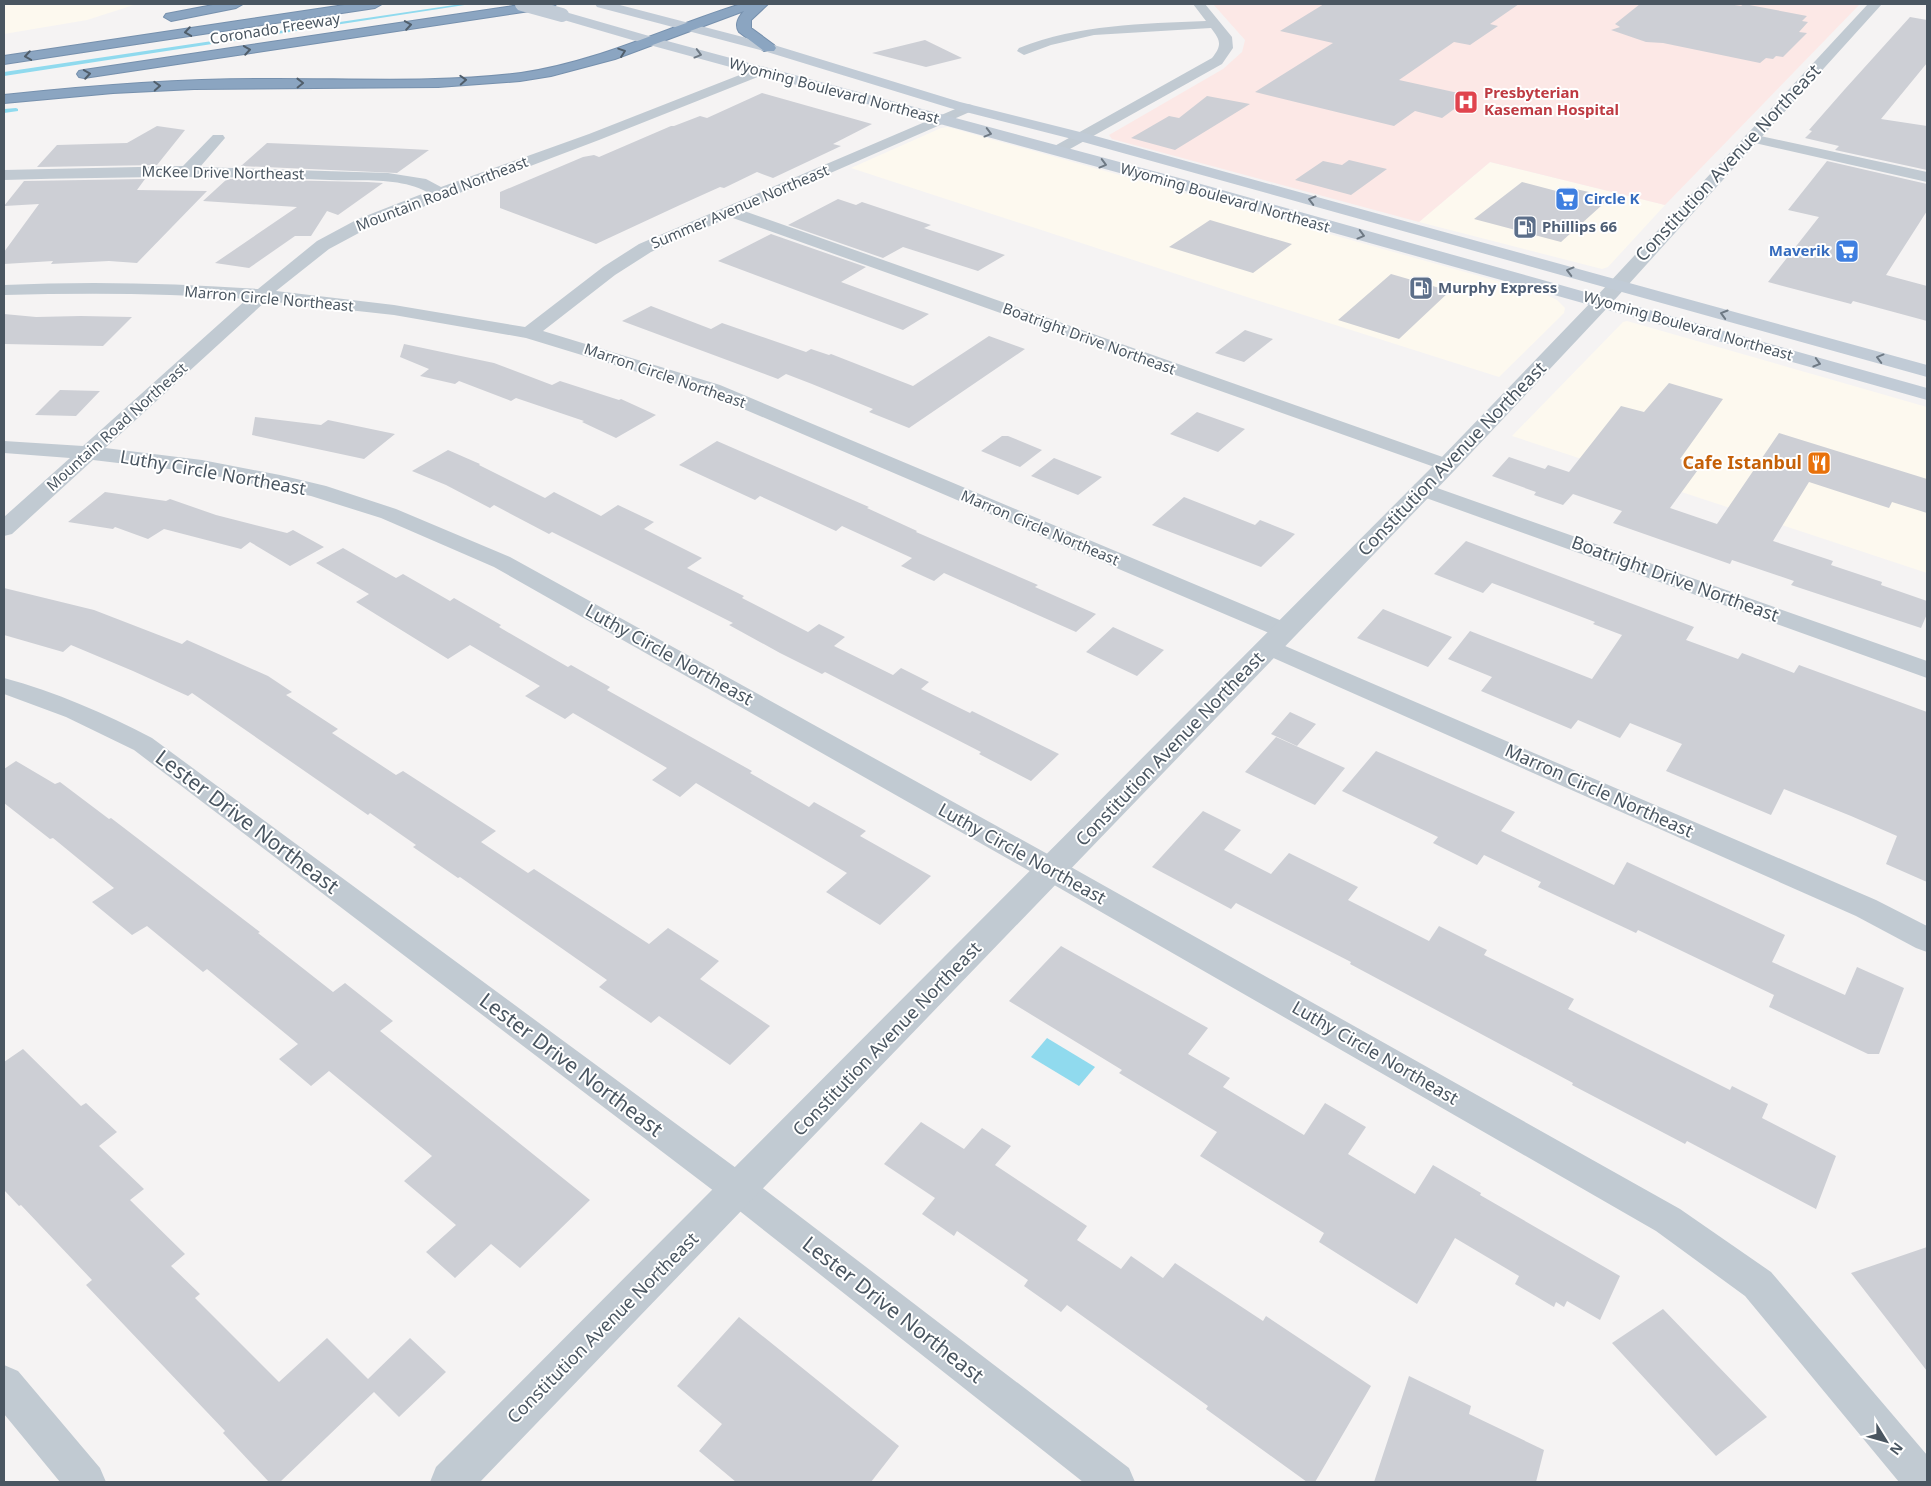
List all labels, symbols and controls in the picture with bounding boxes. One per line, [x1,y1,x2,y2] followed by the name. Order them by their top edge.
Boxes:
[208,8,342,48] street label: Coronado Freeway
[404,21,412,31] one-way arrow
[184,26,192,37] one-way arrow
[243,45,252,55] one-way arrow
[617,48,626,58] one-way arrow
[694,48,703,59] one-way arrow
[23,50,31,61] one-way arrow
[727,52,942,128] street label: Wyoming Boulevard Northeast
[1629,58,1826,266] street label: Constitution Avenue Northeast
[83,69,91,80] one-way arrow
[459,75,467,86] one-way arrow
[296,78,304,88] one-way arrow
[154,81,161,91] one-way arrow
[1484,82,1619,119] place label: Presbyterian Kaseman Hospital
[1453,89,1479,115] hospital icon: Presbyterian Kaseman Hospital
[983,127,992,138] one-way arrow
[353,151,531,235] street label: Mountain Road Northeast
[1099,158,1107,168] one-way arrow
[1118,158,1333,237] street label: Wyoming Boulevard Northeast
[648,159,832,253] street label: Summer Avenue Northeast
[141,161,305,183] street label: McKee Drive Northeast
[1554,186,1580,212] supermarket icon: Circle K
[1584,188,1640,208] place label: Circle K
[1309,196,1317,206] one-way arrow
[1512,214,1538,240] fuel station icon: Phillips 66
[1542,216,1617,236] place label: Phillips 66
[1357,230,1365,240] one-way arrow
[1834,238,1860,264] supermarket icon: Maverik
[1769,240,1831,260] place label: Maverik
[1567,267,1575,277] one-way arrow
[1408,275,1434,301] fuel station icon: Murphy Express
[1438,277,1557,297] place label: Murphy Express
[184,281,355,315] street label: Marron Circle Northeast
[1581,286,1796,365] street label: Wyoming Boulevard Northeast
[1000,297,1179,379] street label: Boatright Drive Northeast
[1719,309,1728,320] one-way arrow
[582,338,749,412] street label: Marron Circle Northeast
[1877,353,1885,363] one-way arrow
[1352,356,1551,561] street label: Constitution Avenue Northeast
[42,357,191,495] street label: Mountain Road Northeast
[1812,357,1821,367] one-way arrow
[118,444,308,500] street label: Luthy Circle Northeast
[1682,450,1802,474] place label: Cafe Istanbul
[1806,450,1832,476] restaurant icon: Cafe Istanbul
[958,485,1123,570] street label: Marron Circle Northeast
[1568,529,1783,627] street label: Boatright Drive Northeast
[581,598,758,710] street label: Luthy Circle Northeast
[1070,646,1269,851] street label: Constitution Avenue Northeast
[1501,738,1698,843] street label: Marron Circle Northeast
[150,743,345,900] street label: Lester Drive Northeast
[934,797,1111,909] street label: Luthy Circle Northeast
[787,936,986,1141] street label: Constitution Avenue Northeast
[474,986,669,1143] street label: Lester Drive Northeast
[1288,995,1463,1110] street label: Luthy Circle Northeast
[501,1226,704,1428] street label: Constitution Avenue Northeast
[797,1230,990,1389] street label: Lester Drive Northeast
[1861,1416,1911,1466] north arrow
[1886,1439,1908,1459] text: N

